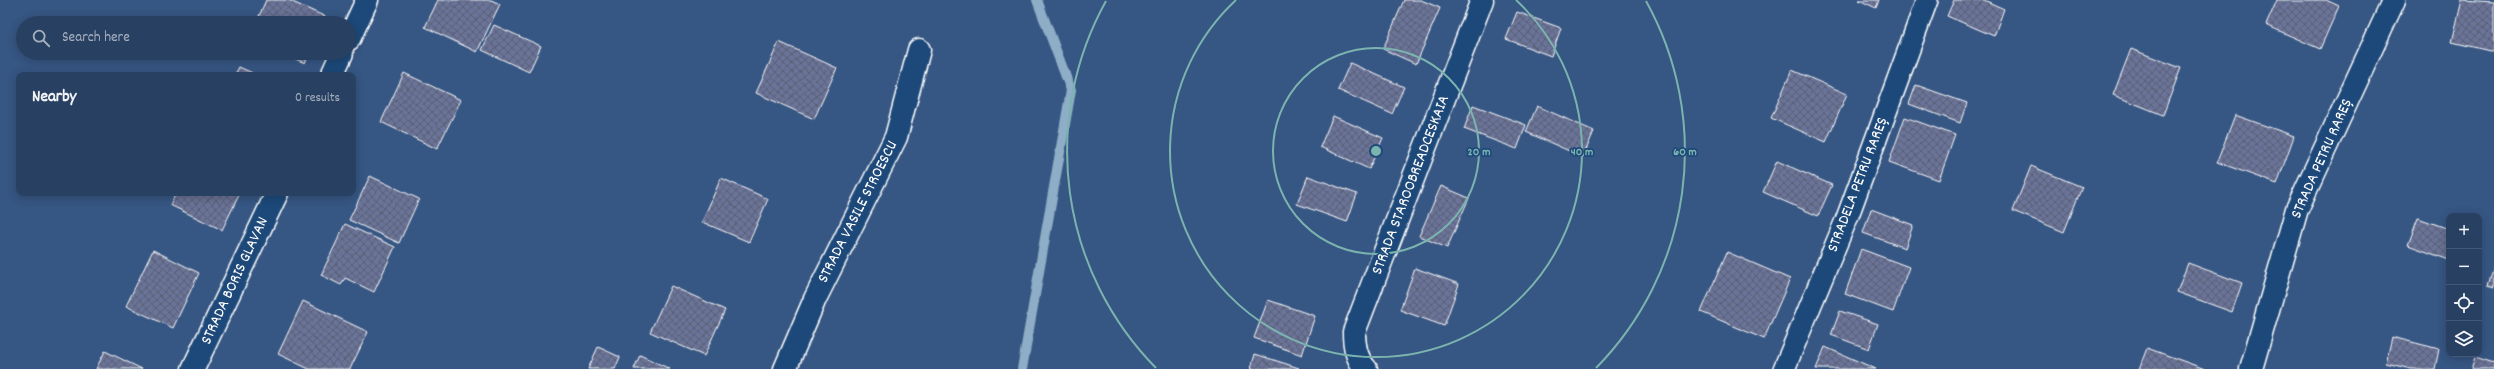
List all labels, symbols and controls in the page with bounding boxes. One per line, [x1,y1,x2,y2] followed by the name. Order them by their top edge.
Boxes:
[16,16,356,60] search box
[30,27,52,49] icon: search
[62,27,130,49] text: Search here
[32,86,76,110] text: Nearby
[295,89,340,108] text: 0 results
[1366,92,1456,278] street label: STRADA STAROOBREADCESKAIA
[2285,95,2359,223] street label: STRADA PETRU RAREȘ
[1822,114,1894,256] street label: STRADELA PETRU RAREȘ
[812,137,904,287] street label: STRADA VASILE STROESCU
[1369,144,1383,158] centre of rings
[1468,144,1490,161] text: 20 m
[1571,144,1593,161] text: 40 m
[1673,144,1697,161] text: 60 m
[195,213,275,349] street label: STRADA BORIS GLAVAN
[2446,213,2482,357] map controls
[2446,213,2482,249] button: +
[2446,249,2482,285] button: −
[2446,285,2482,321] button: locate
[2446,321,2482,357] button: layers

